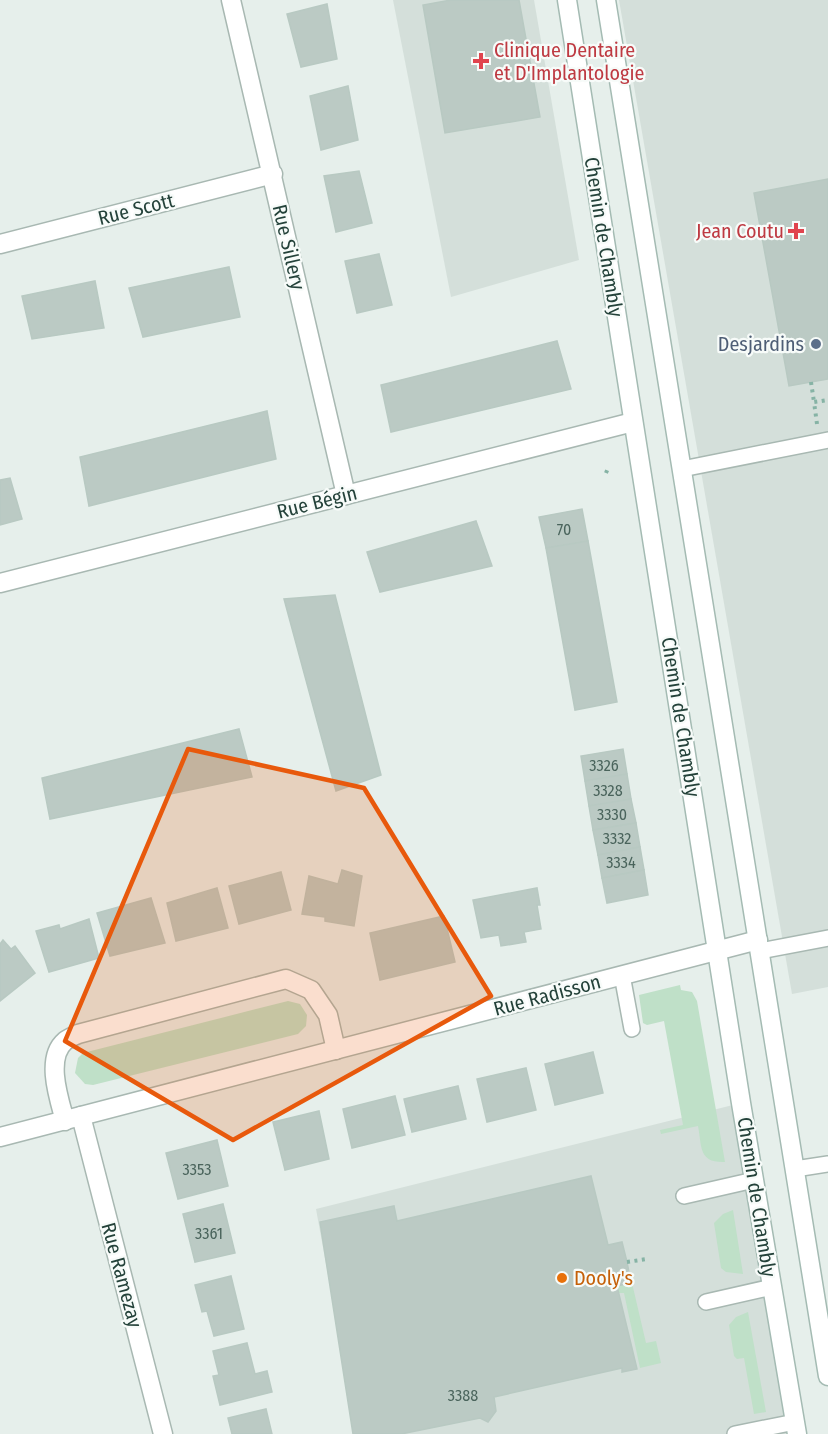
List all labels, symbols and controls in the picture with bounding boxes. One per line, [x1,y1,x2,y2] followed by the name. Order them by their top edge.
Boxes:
[494,38,644,85] place label: Clinique Dentaire et D'Implantologie
[472,52,490,70] marker: Clinique Dentaire et D'Implantologie
[580,155,629,319] street label: Chemin de Chambly
[95,188,177,230] street label: Rue Scott
[268,202,311,292] street label: Rue Sillery
[696,219,784,243] place label: Jean Coutu
[789,224,803,238] marker: Jean Coutu
[718,332,804,356] place label: Desjardins
[809,337,823,351] marker: Desjardins
[274,480,360,524] street label: Rue Bégin
[557,520,571,539] house number: 70
[657,635,706,799] street label: Chemin de Chambly
[589,756,619,775] house number: 3326
[593,781,623,800] house number: 3328
[597,805,627,824] house number: 3330
[603,829,631,848] house number: 3332
[606,853,636,872] house number: 3334
[491,969,603,1021] street label: Rue Radisson
[733,1115,782,1279] street label: Chemin de Chambly
[183,1160,211,1179] house number: 3353
[96,1220,148,1330] street label: Rue Ramezay
[195,1224,223,1243] house number: 3361
[574,1266,633,1290] place label: Dooly's
[555,1271,569,1285] marker: Dooly's
[448,1386,478,1405] house number: 3388

